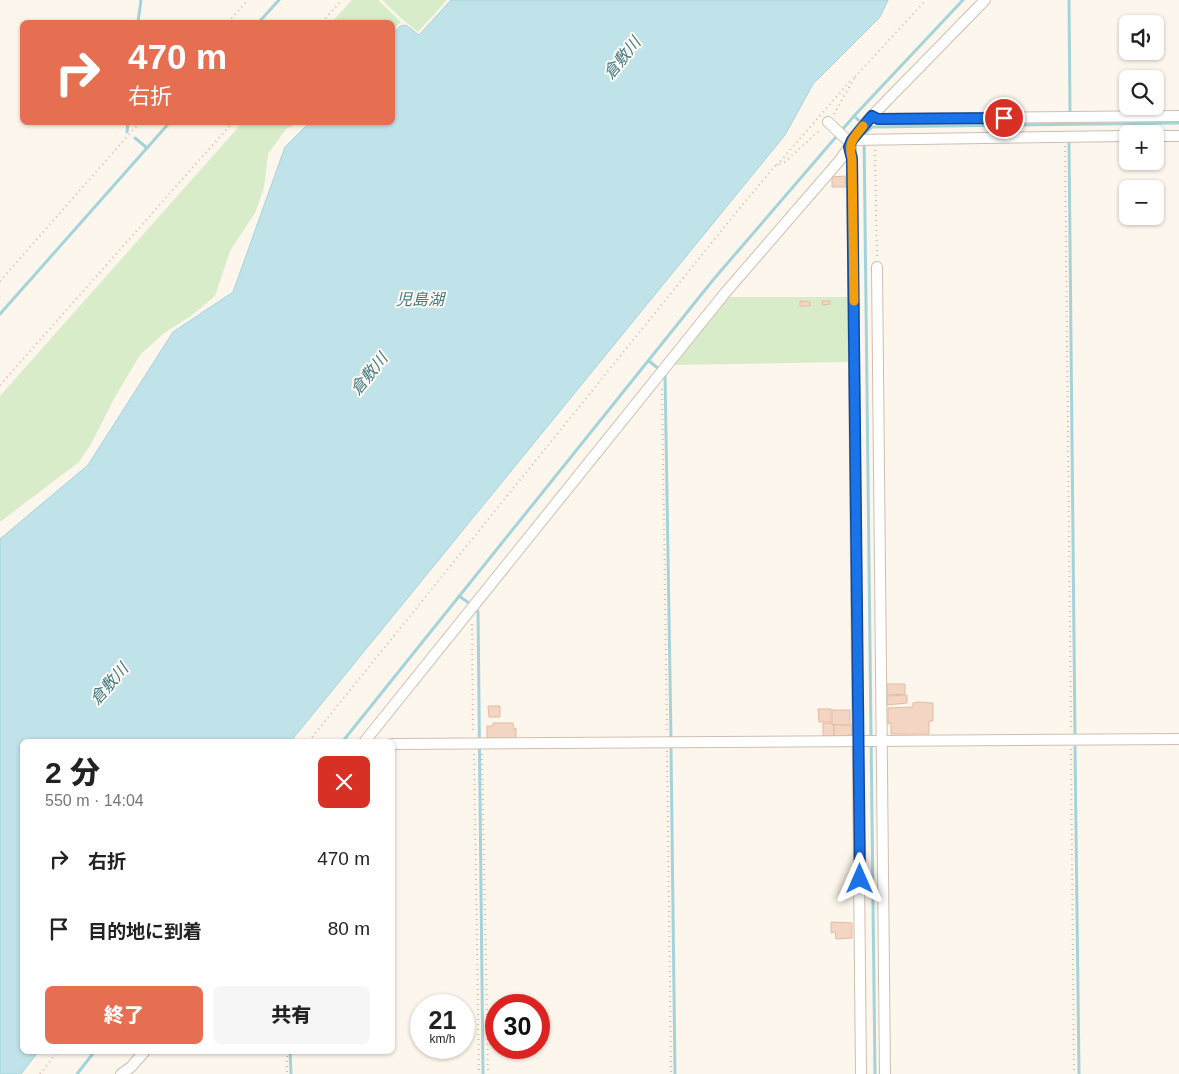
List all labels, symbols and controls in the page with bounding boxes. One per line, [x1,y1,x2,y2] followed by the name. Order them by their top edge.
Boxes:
[1119,15,1164,225] map controls
[1119,15,1164,60] button: sound
[600,32,645,82] water label: 倉敷川
[128,37,227,76] text: 470 m
[45,40,110,105] icon: right
[1119,70,1164,115] button: search
[128,84,172,109] text: 右折
[983,97,1025,139] pin
[990,104,1018,132] icon: arrive
[1119,125,1164,170] button: +
[1119,180,1164,225] button: −
[396,291,447,308] water label: 児島湖
[347,348,392,398] water label: 倉敷川
[87,659,132,708] water label: 倉敷川
[45,756,100,789] text: 2 分
[318,756,370,808] button: close
[45,792,144,809] text: 550 m · 14:04
[45,845,73,873] icon: right
[317,848,370,869] text: 470 m
[88,851,126,872] text: 右折
[833,852,885,904] position arrow
[45,915,73,943] icon: arrive
[328,918,370,939] text: 80 m
[88,921,202,942] text: 目的地に到着
[45,986,203,1044] button: 終了
[213,986,370,1044] button: 共有
[485,994,550,1059] speed limit sign: 30
[429,1006,456,1034] text: 21
[429,1032,456,1046] text: km/h

